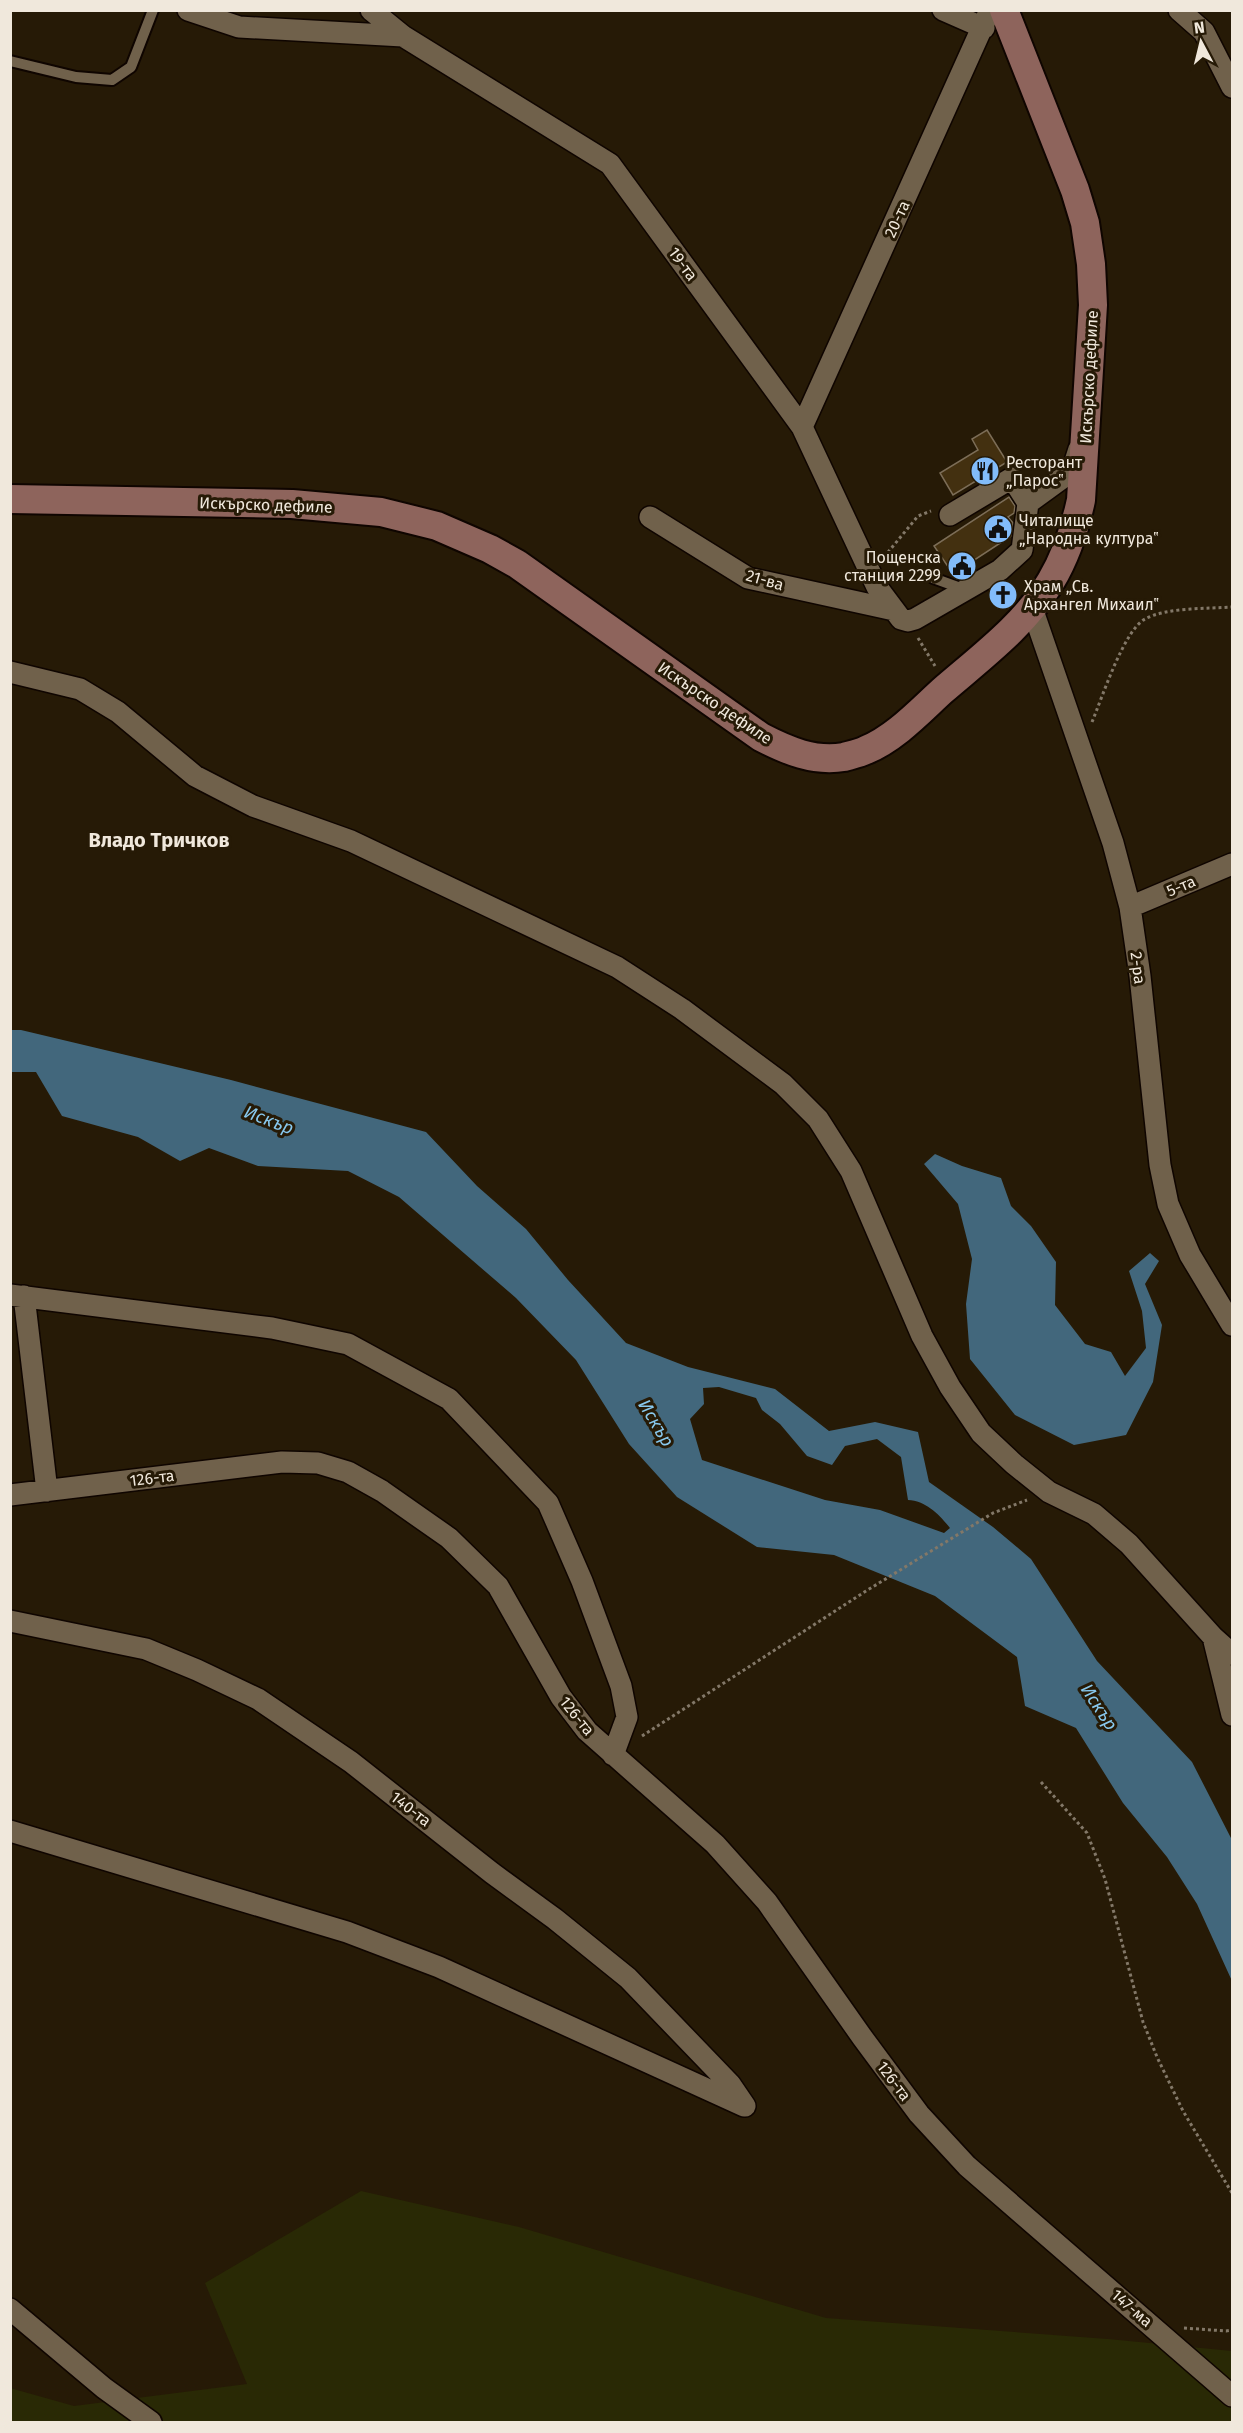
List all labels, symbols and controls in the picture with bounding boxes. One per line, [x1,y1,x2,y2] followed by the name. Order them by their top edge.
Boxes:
[1171,12,1231,72] north arrow
[1193,18,1206,38] text: N
[880,198,914,240] street label: 20-та
[665,244,701,284] street label: 19-та
[1076,310,1102,444] street label: Искърско дефиле
[1006,453,1083,490] place label: Ресторант „Парос‟
[969,455,1001,487] restaurant icon: Ресторант „Парос‟
[199,493,333,517] street label: Искърско дефиле
[1019,511,1159,548] place label: Читалище „Народна култура‟
[982,513,1014,545] public building icon: Читалище „Народна култура‟
[844,548,941,585] place label: Пощенска станция 2299
[946,550,978,582] public building icon: Пощенска станция 2299
[744,566,786,594] street label: 21-ва
[1024,577,1159,614] place label: Храм „Св. Архангел Михаил‟
[987,579,1019,611] church icon: Храм „Св. Архангел Михаил‟
[654,658,776,748] street label: Искърско дефиле
[88,828,230,852] district label: Владо Тричков
[1164,872,1198,900] street label: 5-та
[1127,951,1149,985] street label: 2-ра
[241,1101,297,1139] water label: Искър
[633,1395,679,1451] water label: Искър
[129,1466,175,1490] street label: 126-та
[1076,1679,1122,1735] water label: Искър
[556,1693,598,1739] street label: 126-та
[387,1787,435,1831] street label: 140-та
[873,2057,915,2105] street label: 126-та
[1108,2285,1156,2331] street label: 147-ма

